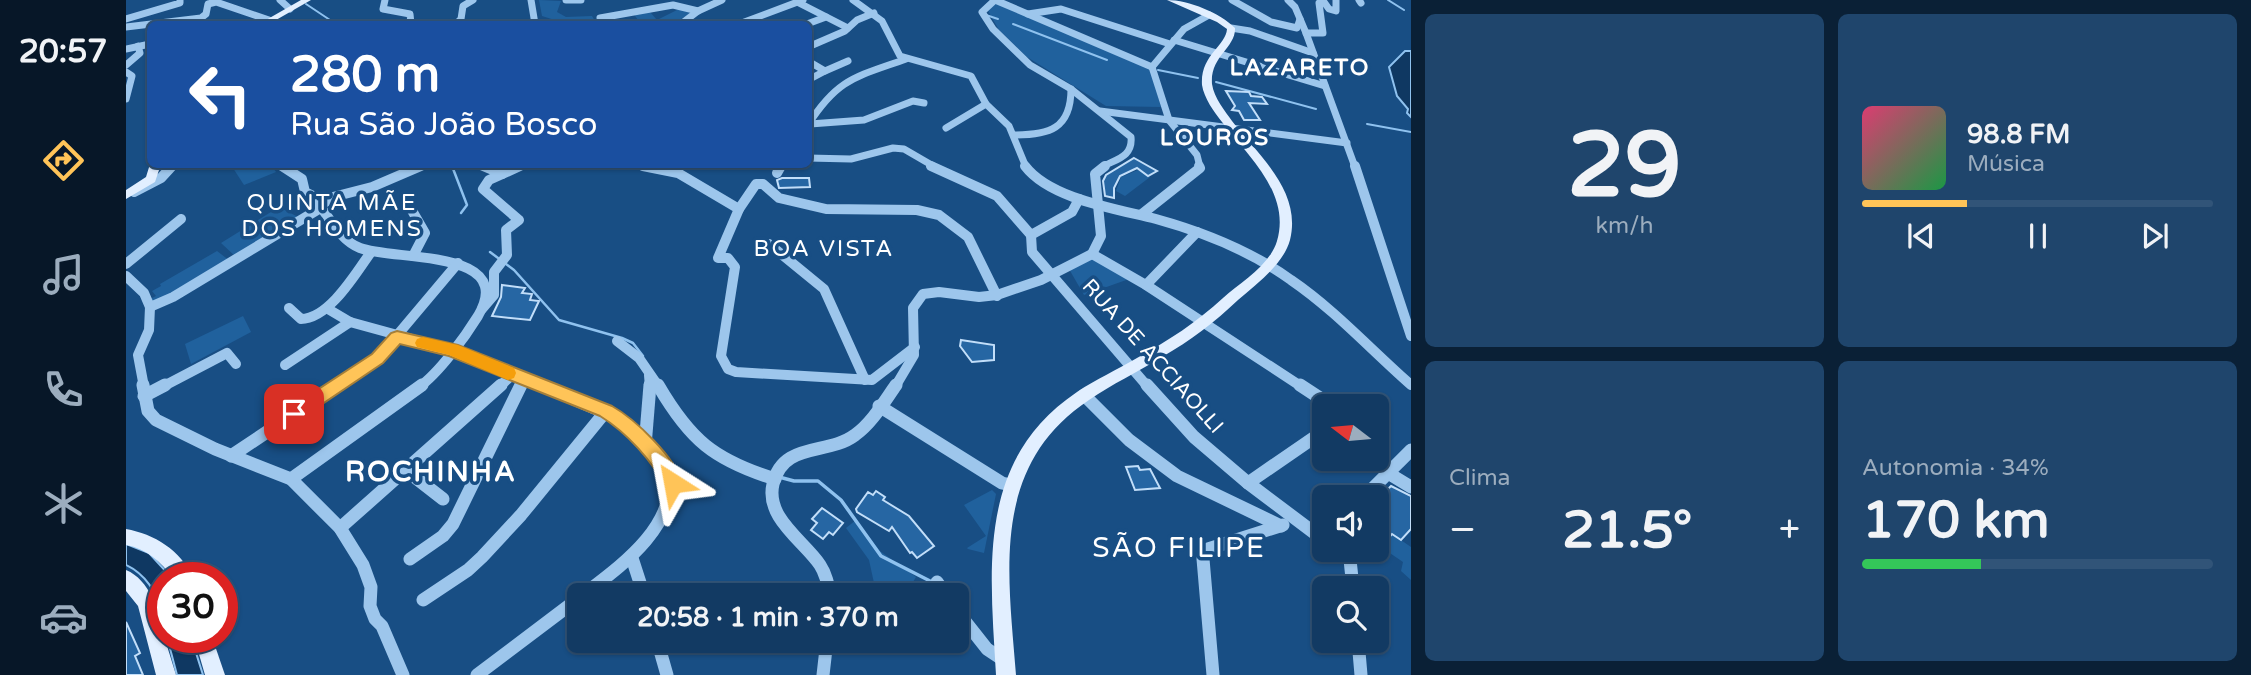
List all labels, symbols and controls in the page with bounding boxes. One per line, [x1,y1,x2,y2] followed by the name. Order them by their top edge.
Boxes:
[19,33,107,71] text: 20:57
[290,46,440,105] text: 280 m
[175,49,266,140] icon: left
[1230,54,1370,82] district label: LAZARETO
[290,106,597,144] text: Rua São João Bosco
[1567,111,1682,221] text: 29
[1967,119,2070,150] text: 98.8 FM
[1160,124,1270,152] district label: LOUROS
[39,136,88,185] icon: directions
[1967,150,2045,178] text: Música
[241,189,423,243] district label: QUINTA MÃE DOS HOMENS
[1596,212,1653,240] text: km/h
[1902,217,1940,255] icon: previous
[2019,217,2057,255] icon: pause
[2136,217,2174,255] icon: next
[754,235,894,263] district label: BOA VISTA
[39,250,88,299] icon: music
[1077,274,1228,439] street label: RUA DE ACCIAOLLI
[39,365,88,414] icon: phone
[264,384,324,444] pin
[1312,394,1390,471] north arrow
[1312,394,1389,653] map controls
[275,395,313,433] icon: arrive
[636,446,710,520] position arrow
[1862,454,2049,482] text: Autonomia · 34%
[345,455,517,489] district label: ROCHINHA
[1449,464,1510,492] text: Clima
[39,479,88,528] icon: climate
[1312,485,1389,562] button: sound
[1862,489,2050,552] text: 170 km
[1562,499,1692,562] text: 21.5°
[1449,507,1476,553] text: −
[1779,507,1800,553] text: +
[1092,531,1266,565] district label: SÃO FILIPE
[147,562,238,653] speed limit sign: 30
[1312,576,1389,653] button: search
[39,593,88,642] icon: car
[637,602,899,633] text: 20:58 · 1 min · 370 m

